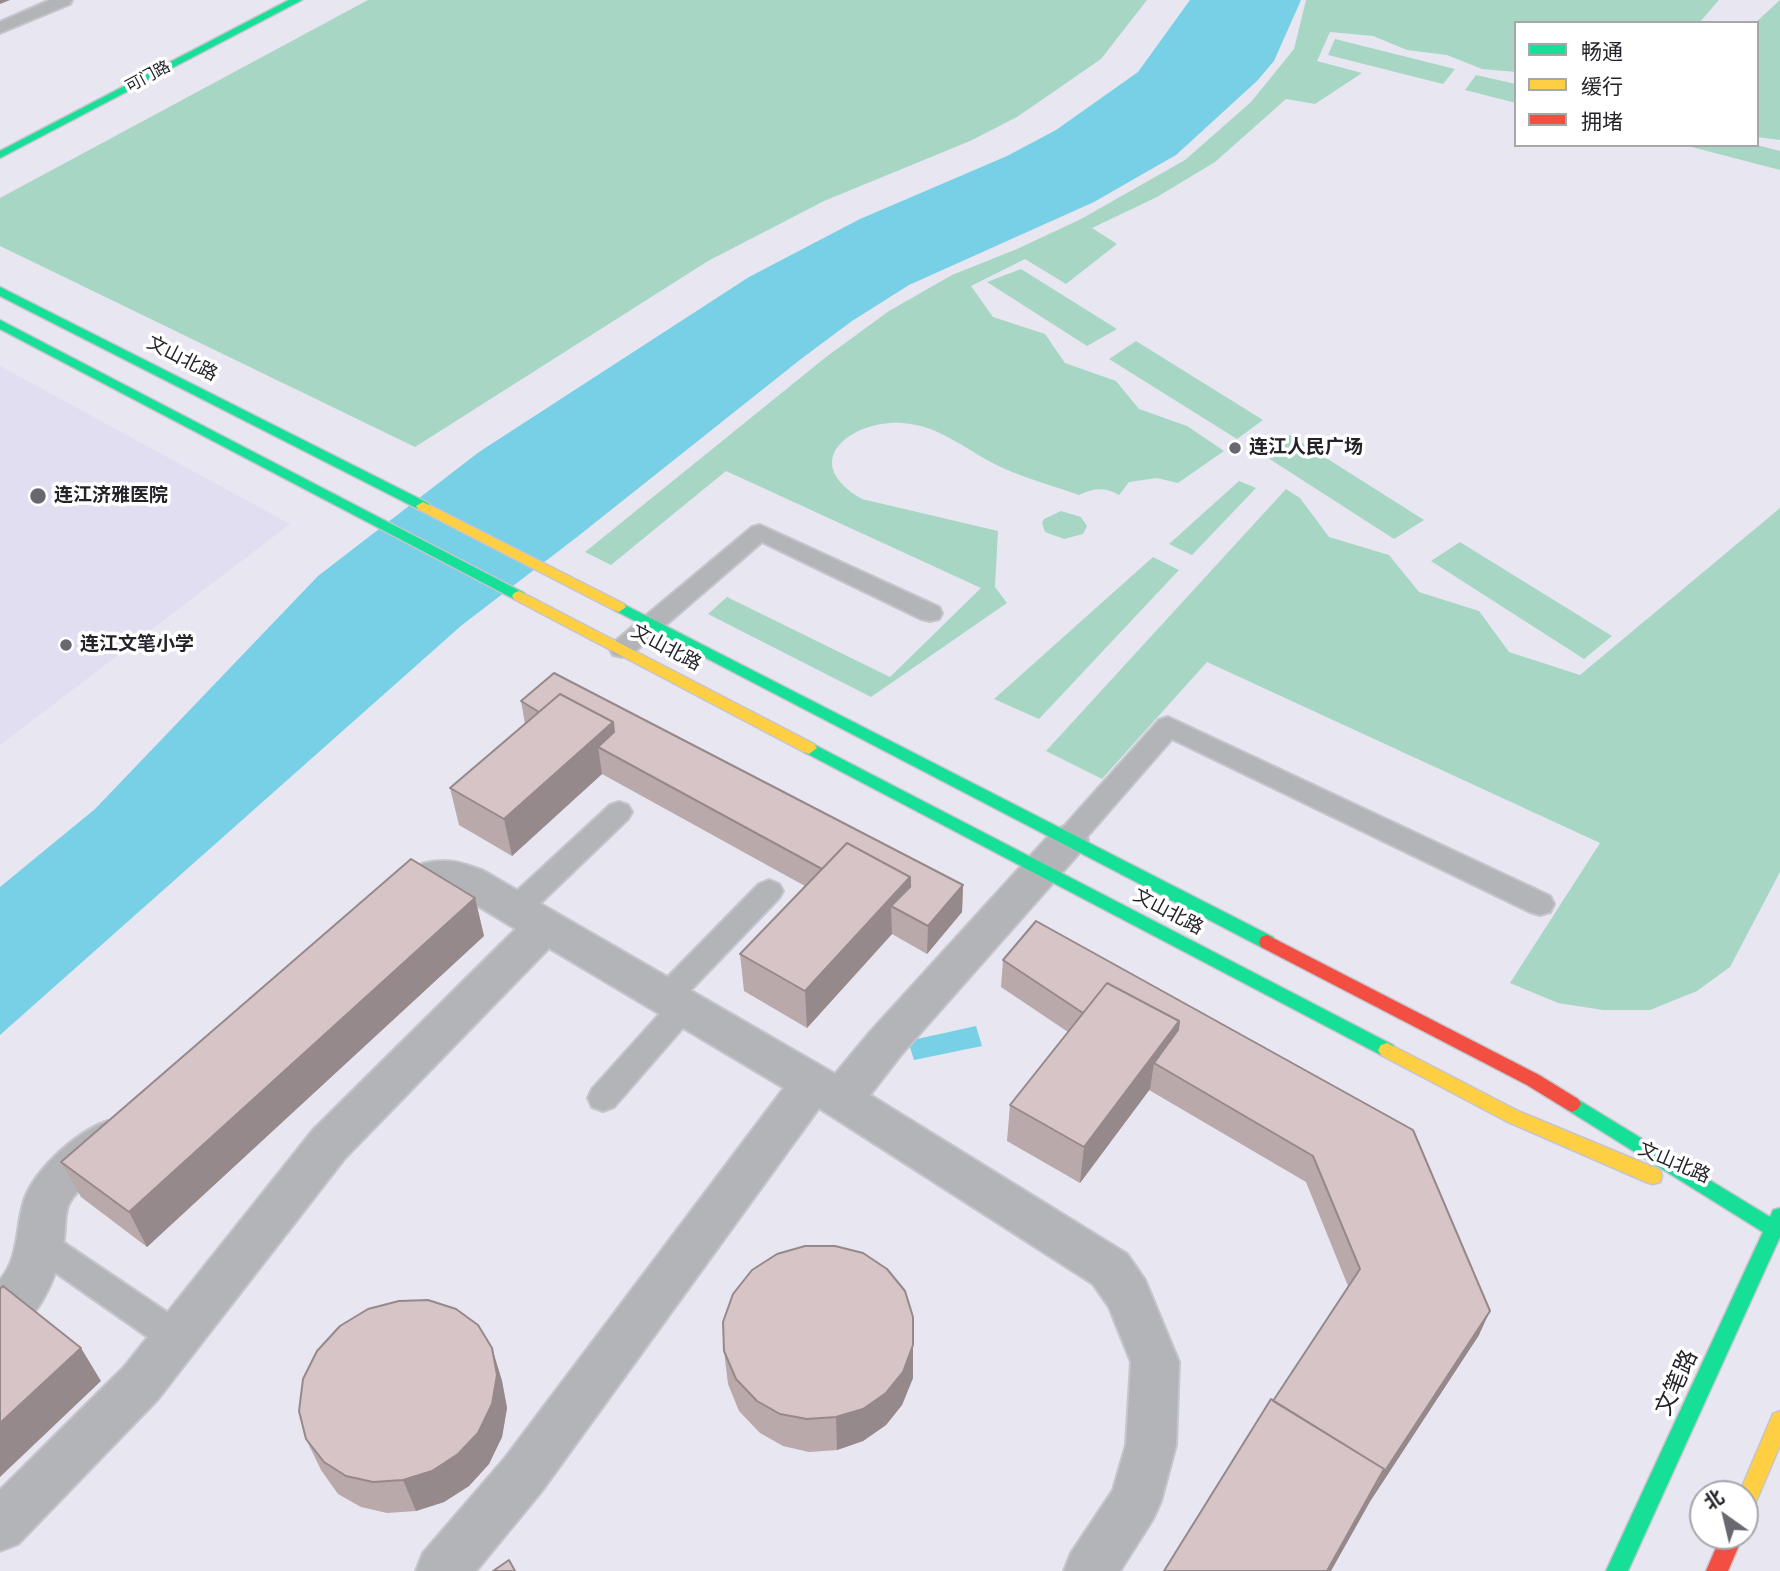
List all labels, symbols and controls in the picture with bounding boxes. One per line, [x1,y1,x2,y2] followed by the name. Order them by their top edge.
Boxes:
[1514,21,1759,147] legend
[1581,38,1623,65] text: 畅通
[122,57,174,97] street label: 可门路
[1581,73,1623,100] text: 缓行
[1581,108,1623,135] text: 拥堵
[143,332,221,386] street label: 文山北路
[1249,437,1363,459] place label: 连江人民广场
[1227,440,1243,456] marker: 连江人民广场
[54,485,168,507] place label: 连江济雅医院
[28,486,48,506] marker: 连江济雅医院
[627,620,705,676] street label: 文山北路
[80,634,194,656] place label: 连江文笔小学
[58,637,74,653] marker: 连江文笔小学
[1129,884,1207,940] street label: 文山北路
[1635,1138,1713,1188] street label: 文山北路
[1650,1346,1704,1420] street label: 文笔路
[1689,1480,1759,1550] north arrow
[1699,1484,1728,1515] text: 北

